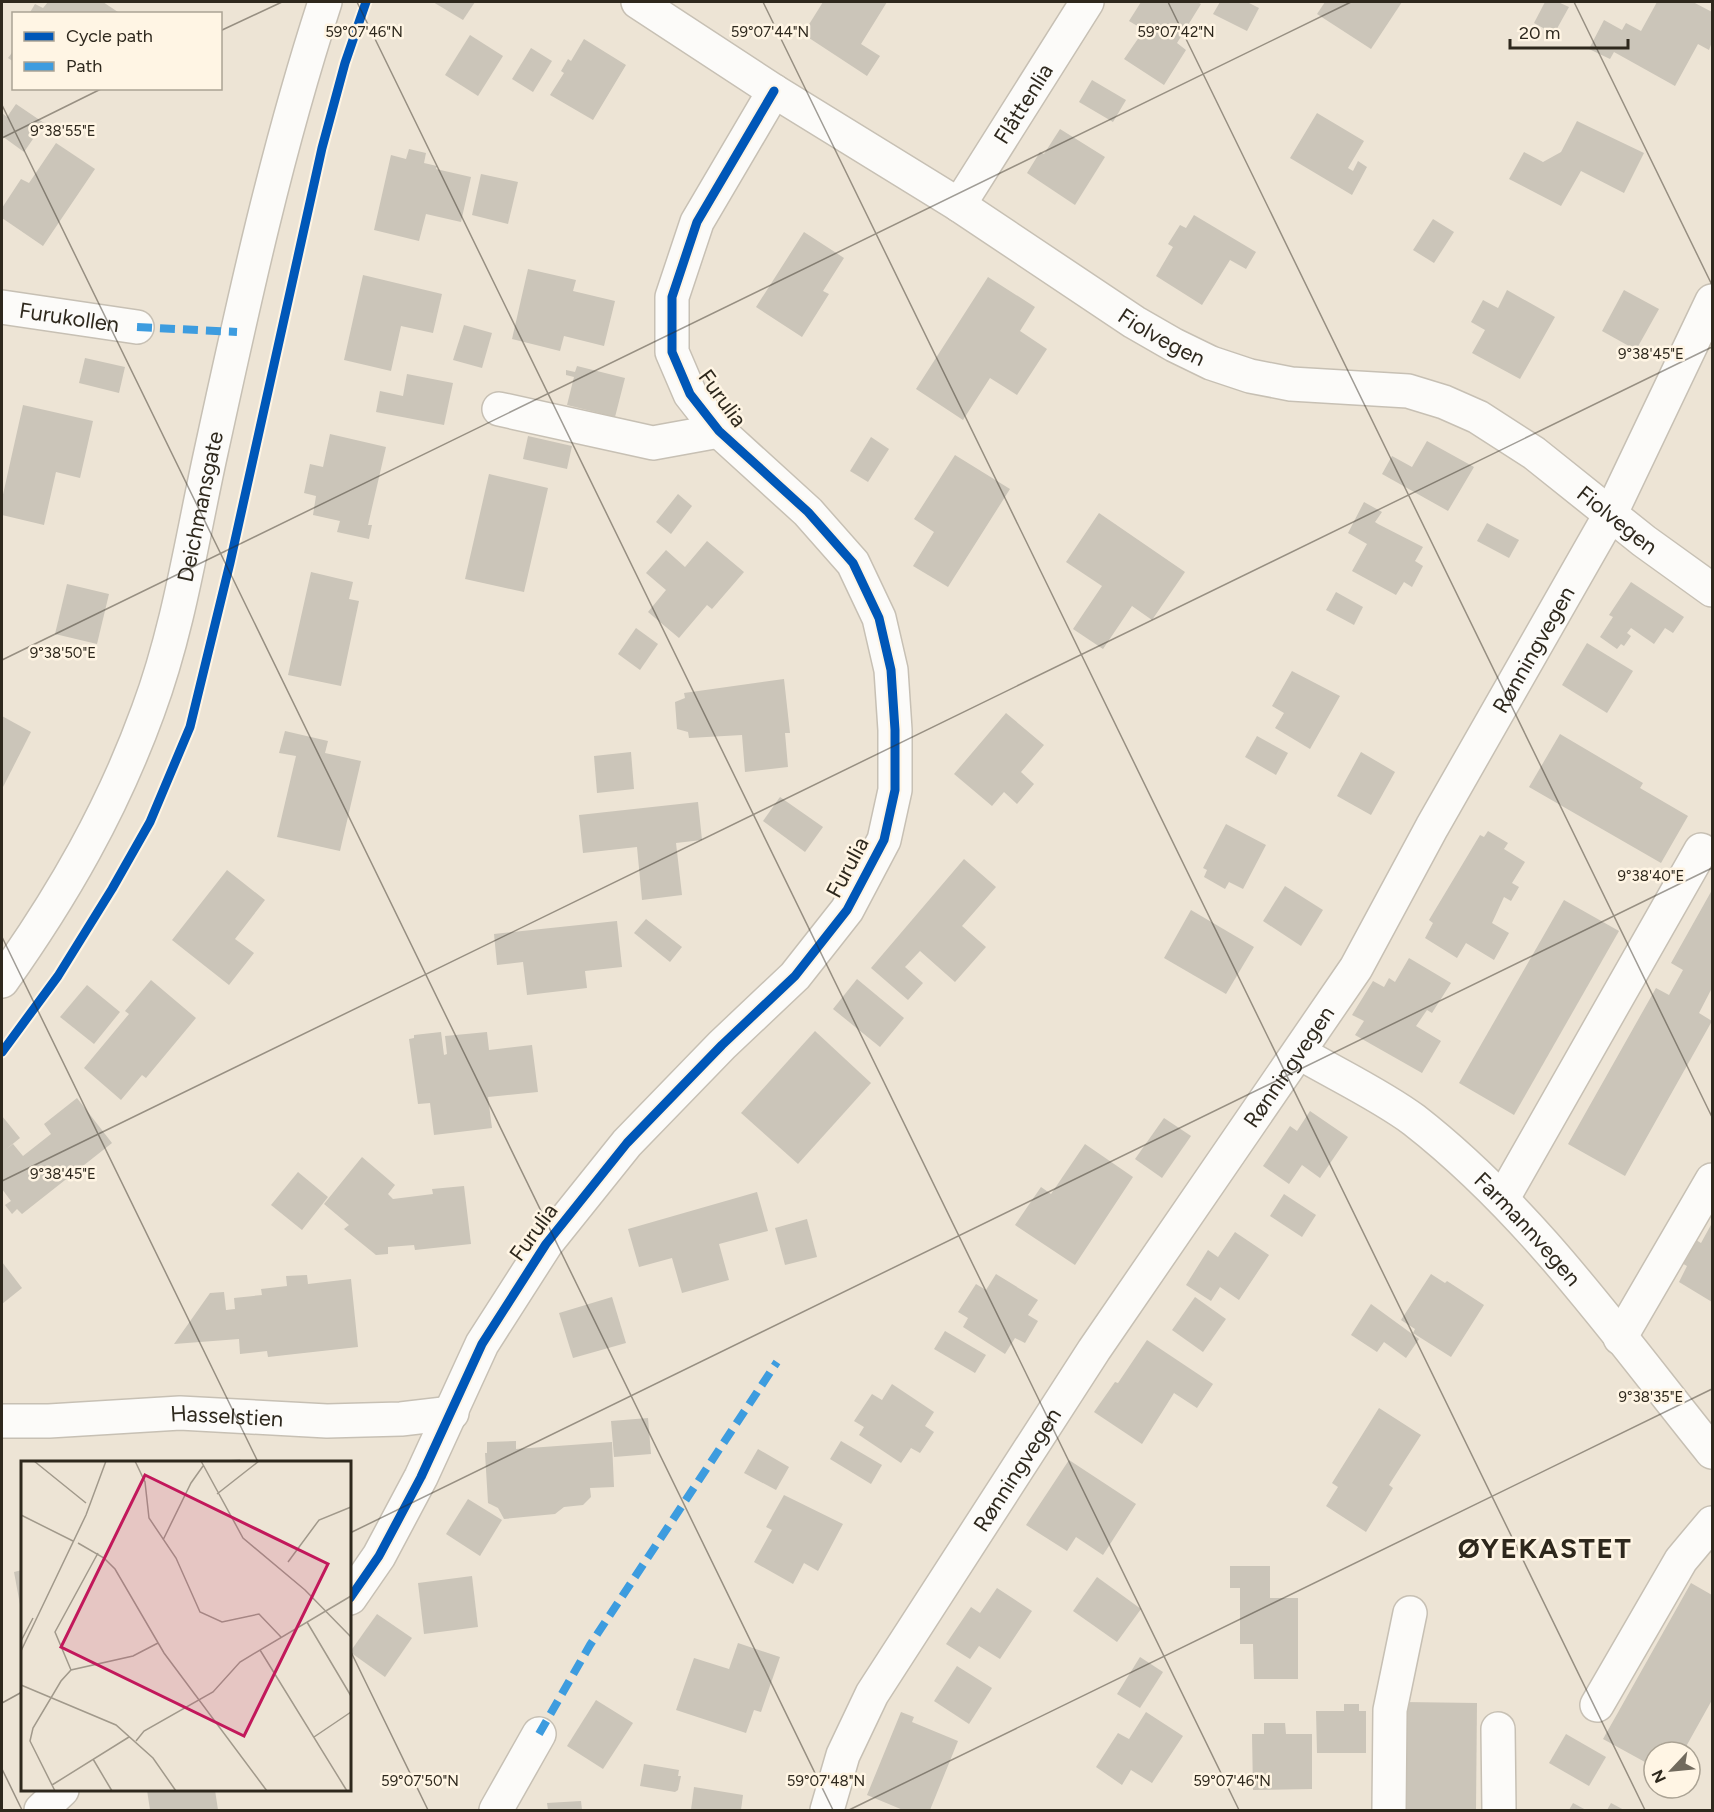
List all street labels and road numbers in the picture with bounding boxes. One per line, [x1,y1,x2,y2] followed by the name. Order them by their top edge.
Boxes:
[988,58,1059,149] street label: Flåttenlia
[17,297,121,338] street label: Furukollen
[1113,302,1209,372] street label: Fiolvegen
[693,364,753,432] street label: Furulia
[172,429,229,585] street label: Deichmansgate
[1572,480,1663,560] street label: Fiolvegen
[1487,581,1581,718] street label: Rønningvegen
[820,832,875,902] street label: Furulia
[1238,1001,1340,1133] street label: Rønningvegen
[1468,1166,1587,1291] street label: Farmannvegen
[503,1198,563,1266] street label: Furulia
[169,1400,284,1433] street label: Hasselstien
[967,1403,1067,1537] street label: Rønningvegen

